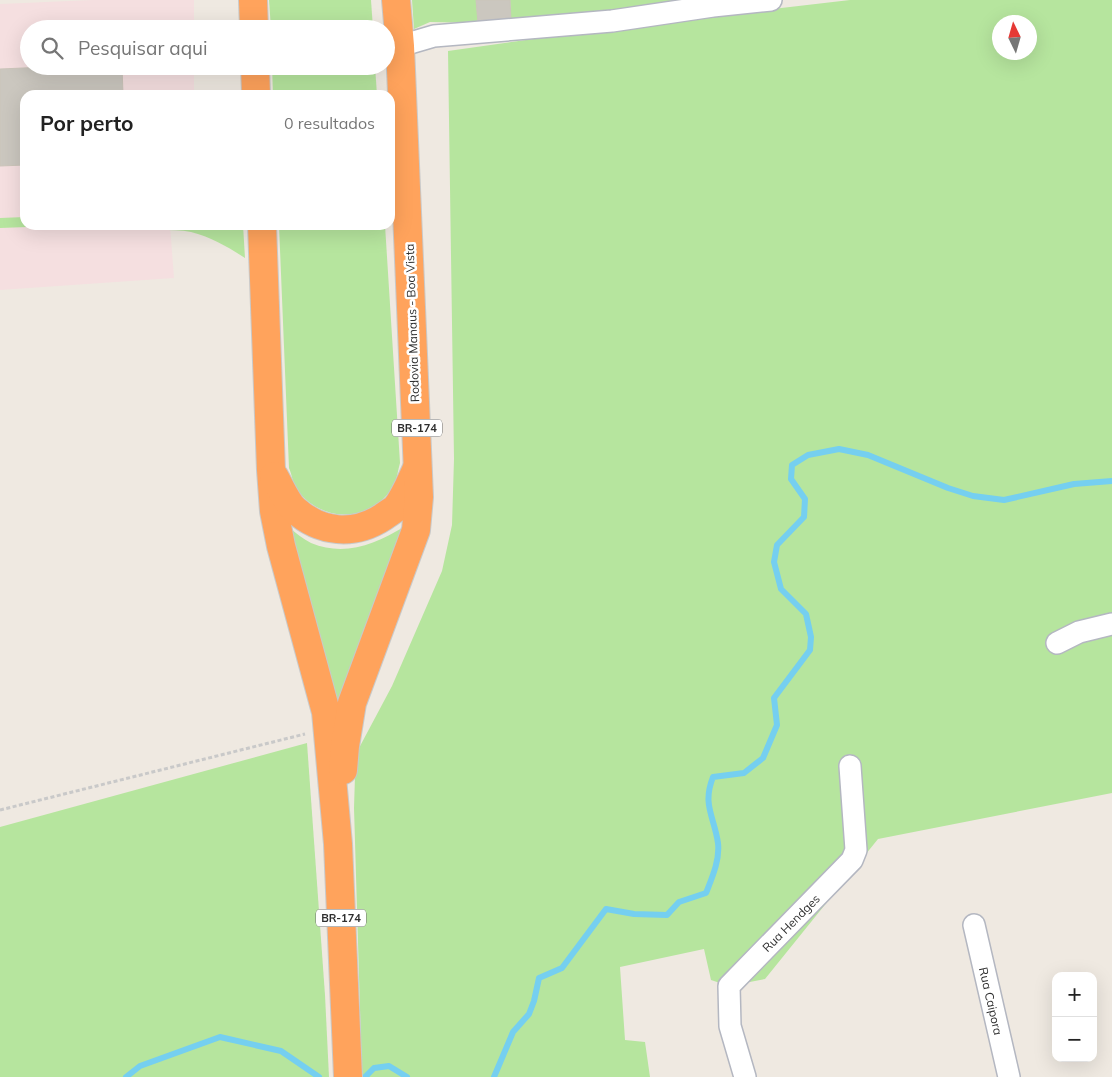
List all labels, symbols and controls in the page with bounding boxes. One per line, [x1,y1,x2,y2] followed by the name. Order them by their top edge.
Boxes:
[992,15,1037,60] north arrow
[20,20,395,75] search box
[38,34,66,62] icon: search
[78,36,208,60] text: Pesquisar aqui
[40,110,134,136] text: Por perto
[284,113,375,133] text: 0 resultados
[402,244,422,402] street label: Rodovia Manaus - Boa Vista
[392,419,442,436] road number: BR-174
[759,891,823,955] street label: Rua Hendges
[316,910,366,926] road number: BR-174
[976,966,1006,1036] street label: Rua Caipora
[1052,972,1097,1062] map controls
[1052,972,1097,1017] button: +
[1052,1017,1097,1062] button: −

